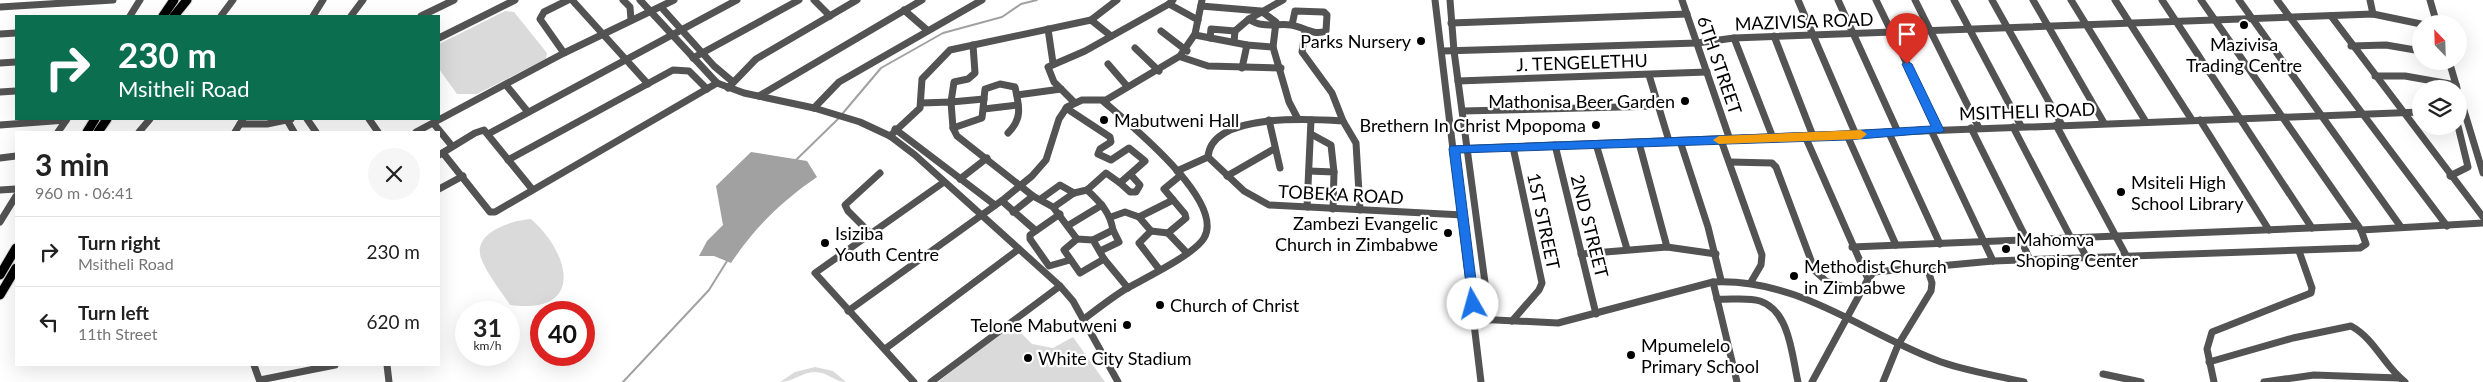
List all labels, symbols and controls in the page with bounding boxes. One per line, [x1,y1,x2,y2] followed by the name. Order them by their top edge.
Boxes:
[1734,8,1874,34] street label: MAZIVISA ROAD
[1693,13,1747,117] street label: 6TH STREET
[1886,13,1928,64] pin
[2412,15,2468,70] north arrow
[2412,15,2467,135] map controls
[2238,19,2250,31] marker: Mazivisa Trading Centre
[1893,20,1921,48] icon: arrive
[1300,30,1412,52] place label: Parks Nursery
[118,33,217,75] text: 230 m
[2186,33,2302,76] place label: Mazivisa Trading Centre
[35,35,100,100] icon: right
[1415,35,1427,47] marker: Parks Nursery
[1516,49,1648,75] street label: J. TENGELETHU
[118,75,250,102] text: Msitheli Road
[2412,80,2467,135] button: layers
[1488,90,1675,112] place label: Mathonisa Beer Garden
[1679,95,1691,107] marker: Mathonisa Beer Garden
[1959,98,2095,124] street label: MSITHELI ROAD
[1114,109,1239,131] place label: Mabutweni Hall
[1098,114,1110,126] marker: Mabutweni Hall
[1359,114,1586,136] place label: Brethern In Christ Mpopoma
[1590,119,1602,131] marker: Brethern In Christ Mpopoma
[35,146,109,182] text: 3 min
[368,148,420,200] button: close
[1523,171,1565,272] street label: 1ST STREET
[2131,171,2244,214] place label: Msiteli High School Library
[1567,172,1614,280] street label: 2ND STREET
[1278,180,1404,208] street label: TOBEKA ROAD
[35,183,134,202] text: 960 m · 06:41
[2115,186,2127,198] marker: Msiteli High School Library
[1275,212,1438,255] place label: Zambezi Evangelic Church in Zimbabwe
[835,222,939,265] place label: Isiziba Youth Centre
[1442,227,1454,239] marker: Zambezi Evangelic Church in Zimbabwe
[2016,228,2138,271] place label: Mahomva Shoping Center
[78,231,160,254] text: Turn right
[819,237,831,249] marker: Isiziba Youth Centre
[35,238,63,266] icon: right
[366,240,420,263] text: 230 m
[2000,243,2012,255] marker: Mahomva Shoping Center
[78,254,174,273] text: Msitheli Road
[1804,255,1947,298] place label: Methodist Church in Zimbabwe
[1788,270,1800,282] marker: Methodist Church in Zimbabwe
[1446,277,1498,329] position arrow
[1170,294,1300,316] place label: Church of Christ
[1154,299,1166,311] marker: Church of Christ
[78,301,149,324] text: Turn left
[530,301,595,366] speed limit sign: 40
[35,308,63,336] icon: left
[366,310,420,333] text: 620 m
[473,312,502,342] text: 31
[971,314,1117,336] place label: Telone Mabutweni
[1121,319,1133,331] marker: Telone Mabutweni
[78,324,157,343] text: 11th Street
[1641,334,1759,377] place label: Mpumelelo Primary School
[473,338,502,353] text: km/h
[1038,347,1192,369] place label: White City Stadium
[1625,349,1637,361] marker: Mpumelelo Primary School
[1022,352,1034,364] marker: White City Stadium

